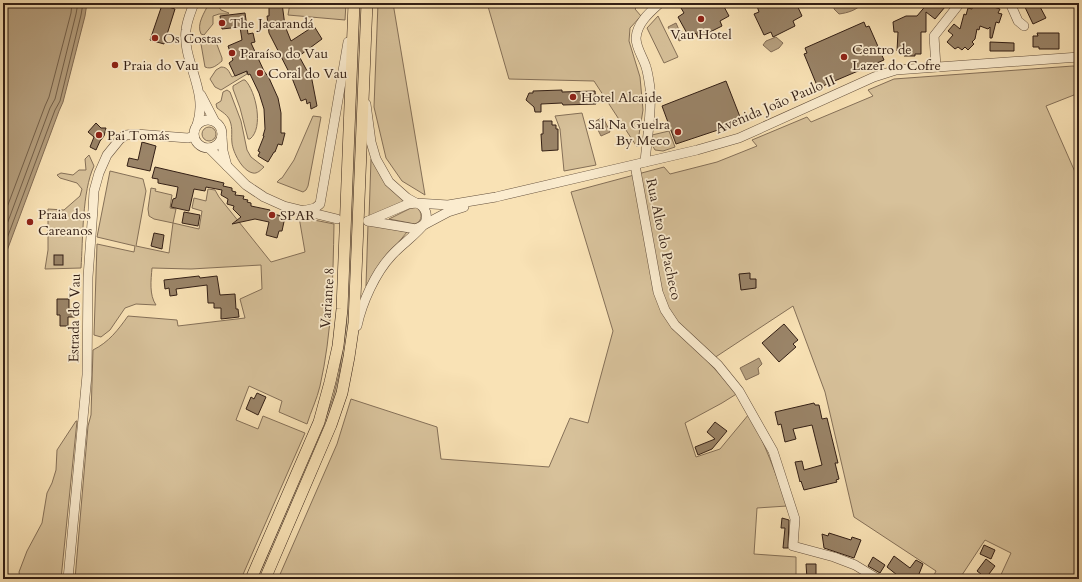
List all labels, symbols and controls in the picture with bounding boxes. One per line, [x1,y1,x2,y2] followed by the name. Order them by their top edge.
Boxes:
[230,14,314,33] place label: The Jacarandá
[696,14,706,24] marker: Vau Hotel
[217,18,227,28] marker: The Jacarandá
[670,25,732,44] place label: Vau Hotel
[163,29,222,48] place label: Os Costas
[150,33,160,43] marker: Os Costas
[852,40,941,75] place label: Centro de Lazer do Cofre
[240,44,329,63] place label: Paraíso do Vau
[227,48,237,58] marker: Paraíso do Vau
[839,52,849,62] marker: Centro de Lazer do Cofre
[123,56,199,75] place label: Praia do Vau
[110,60,120,70] marker: Praia do Vau
[268,64,348,83] place label: Coral do Vau
[255,68,265,78] marker: Coral do Vau
[712,70,838,138] street label: Avenida João Paulo II
[581,88,662,107] place label: Hotel Alcaide
[568,92,578,102] marker: Hotel Alcaide
[588,115,670,150] place label: Sal Na Guelra By Meco
[107,126,170,145] place label: Pai Tomás
[673,127,683,137] marker: Sal Na Guelra By Meco
[94,130,104,140] marker: Pai Tomás
[641,177,686,302] street label: Rua Alto do Pacheco
[38,205,93,240] place label: Praia dos Careanos
[280,206,315,225] place label: SPAR
[267,210,277,220] marker: SPAR
[25,217,35,227] marker: Praia dos Careanos
[316,267,339,329] street label: Variante 8
[64,273,85,363] street label: Estrada do Vau

